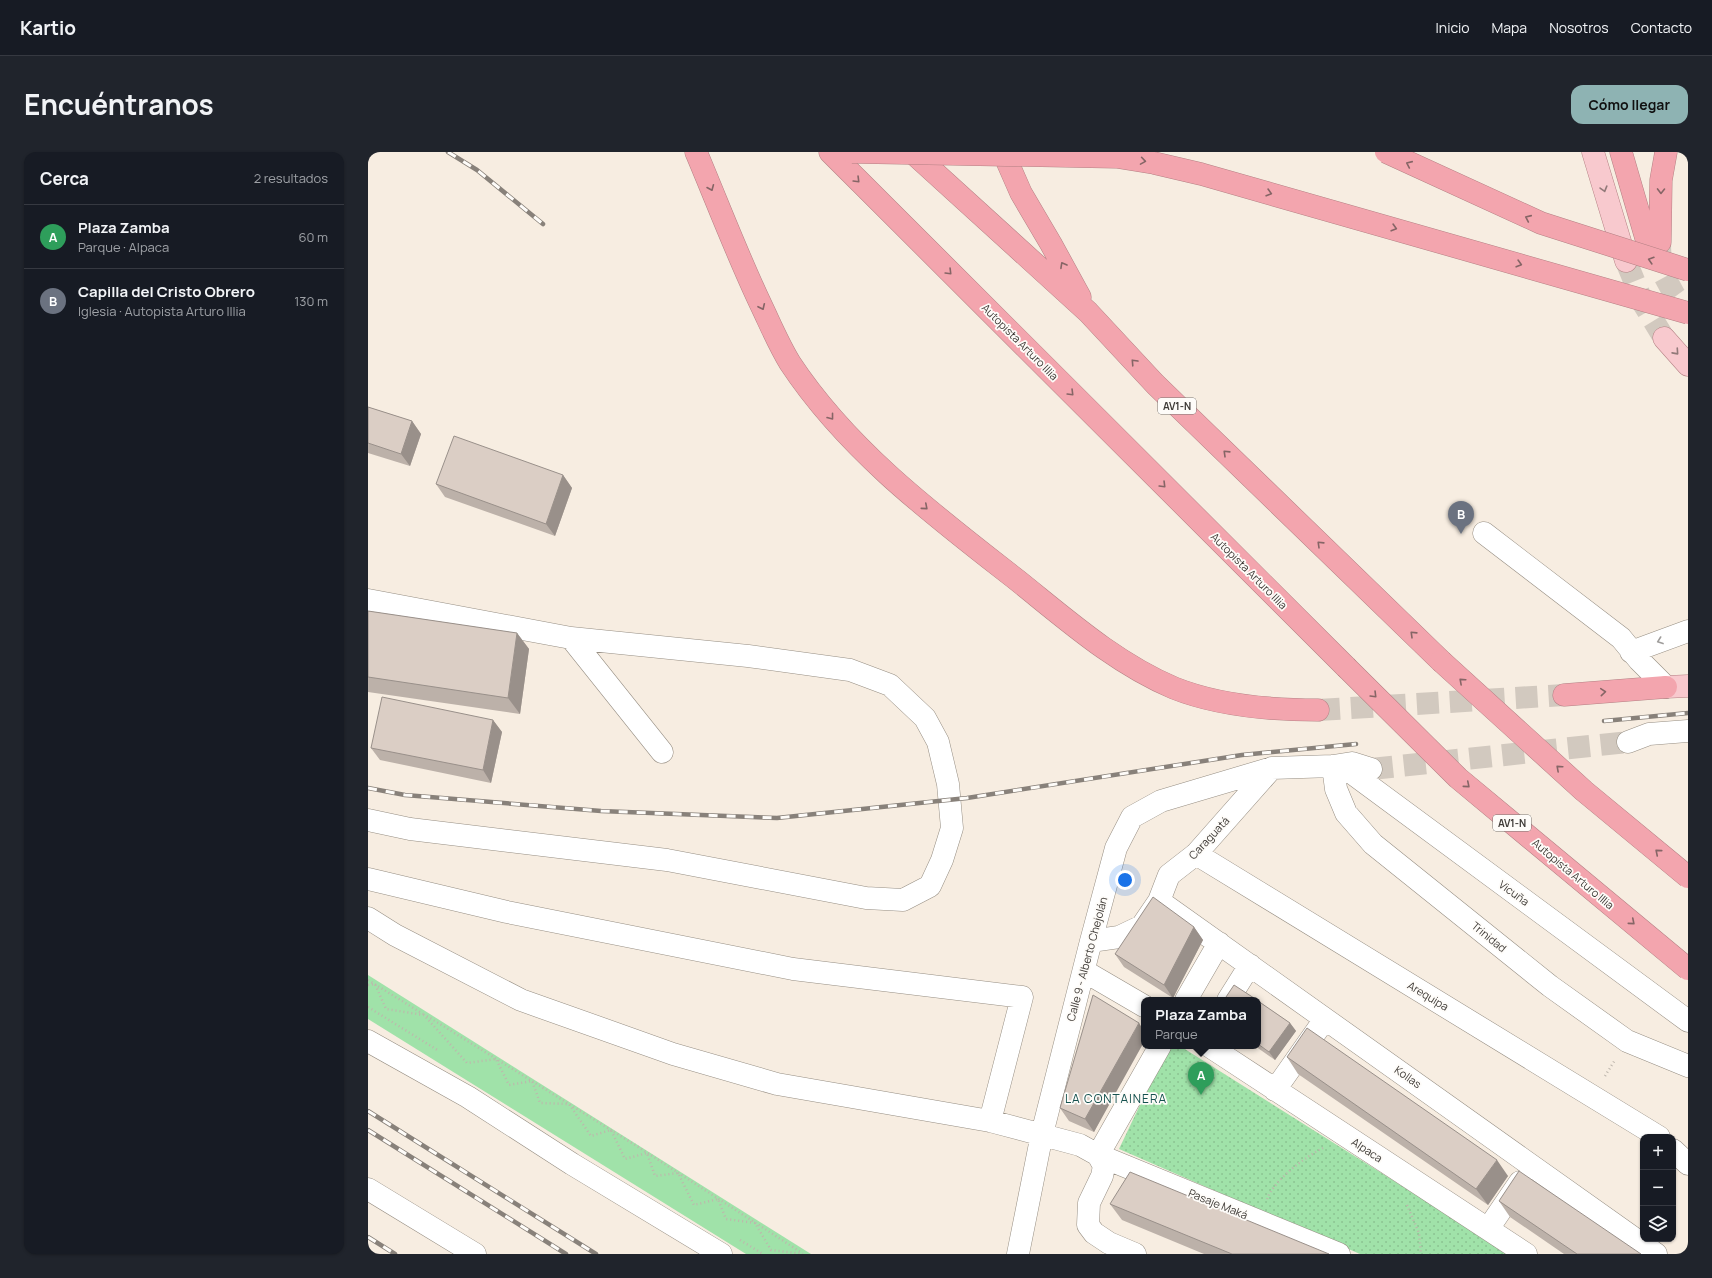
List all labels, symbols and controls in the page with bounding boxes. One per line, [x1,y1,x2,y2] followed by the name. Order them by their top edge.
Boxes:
[20,15,76,41] text: Kartio
[1436,18,1470,37] text: Inicio
[1492,18,1527,37] text: Mapa
[1549,18,1609,37] text: Nosotros
[1631,18,1692,37] text: Contacto
[24,85,214,123] text: Encuéntranos
[1571,85,1688,124] button: Cómo llegar
[1140,156,1146,165] one-way arrow
[1406,161,1414,169] one-way arrow
[40,167,89,190] text: Cerca
[254,169,328,187] text: 2 resultados
[852,175,860,183] one-way arrow
[706,183,714,191] one-way arrow
[1599,186,1608,193] one-way arrow
[1265,188,1272,197] one-way arrow
[1657,188,1665,194] one-way arrow
[1524,214,1531,222] one-way arrow
[78,217,170,238] text: Plaza Zamba
[1390,223,1397,232] one-way arrow
[49,228,57,246] text: A
[298,228,328,246] text: 60 m
[78,238,169,256] text: Parque · Alpaca
[1647,256,1654,264] one-way arrow
[1515,259,1522,268] one-way arrow
[1060,262,1067,269] one-way arrow
[944,267,952,275] one-way arrow
[78,281,255,302] text: Capilla del Cristo Obrero
[49,292,57,310] text: B
[294,292,328,310] text: 130 m
[979,300,1062,383] street label: Autopista Arturo Illia
[78,302,246,320] text: Iglesia · Autopista Arturo Illia
[757,303,765,311] one-way arrow
[1672,347,1679,354] one-way arrow
[1132,359,1139,366] one-way arrow
[1066,388,1074,396] one-way arrow
[1158,398,1196,414] road number: AV1-N
[826,412,833,419] one-way arrow
[1223,450,1231,458] one-way arrow
[1158,480,1166,488] one-way arrow
[1448,501,1474,534] pin: B
[920,502,928,509] one-way arrow
[1208,529,1291,612] street label: Autopista Arturo Illia
[1317,541,1325,549] one-way arrow
[1410,631,1418,639] one-way arrow
[1656,637,1663,645] one-way arrow
[1460,679,1467,686] one-way arrow
[1600,688,1606,697] one-way arrow
[1369,690,1377,698] one-way arrow
[1556,765,1564,773] one-way arrow
[1462,781,1470,788] one-way arrow
[1185,813,1232,862] street label: Caraguatá
[1493,815,1531,831] road number: AV1-N
[1529,835,1617,912] street label: Autopista Arturo Illia
[1655,850,1663,857] one-way arrow
[1115,870,1135,890] your location
[1496,876,1533,909] street label: Vicuña
[1063,895,1110,1023] street label: Calle 9 - Alberto Chejolán
[1469,918,1510,955] street label: Trinidad
[1627,918,1634,925] one-way arrow
[1405,977,1452,1014] street label: Arequipa
[1141,997,1261,1049] popup
[1155,1004,1247,1025] text: Plaza Zamba
[1155,1025,1198,1043] text: Parque
[1188,1062,1214,1095] pin: A
[1392,1062,1425,1091] street label: Kollas
[1065,1090,1167,1107] district label: LA CONTAINERA
[1349,1134,1386,1165] street label: Alpaca
[1640,1134,1676,1242] map controls
[1640,1134,1676,1170] button: +
[1640,1170,1676,1206] button: −
[1186,1185,1250,1222] street label: Pasaje Maká
[1640,1206,1676,1242] button: layers

